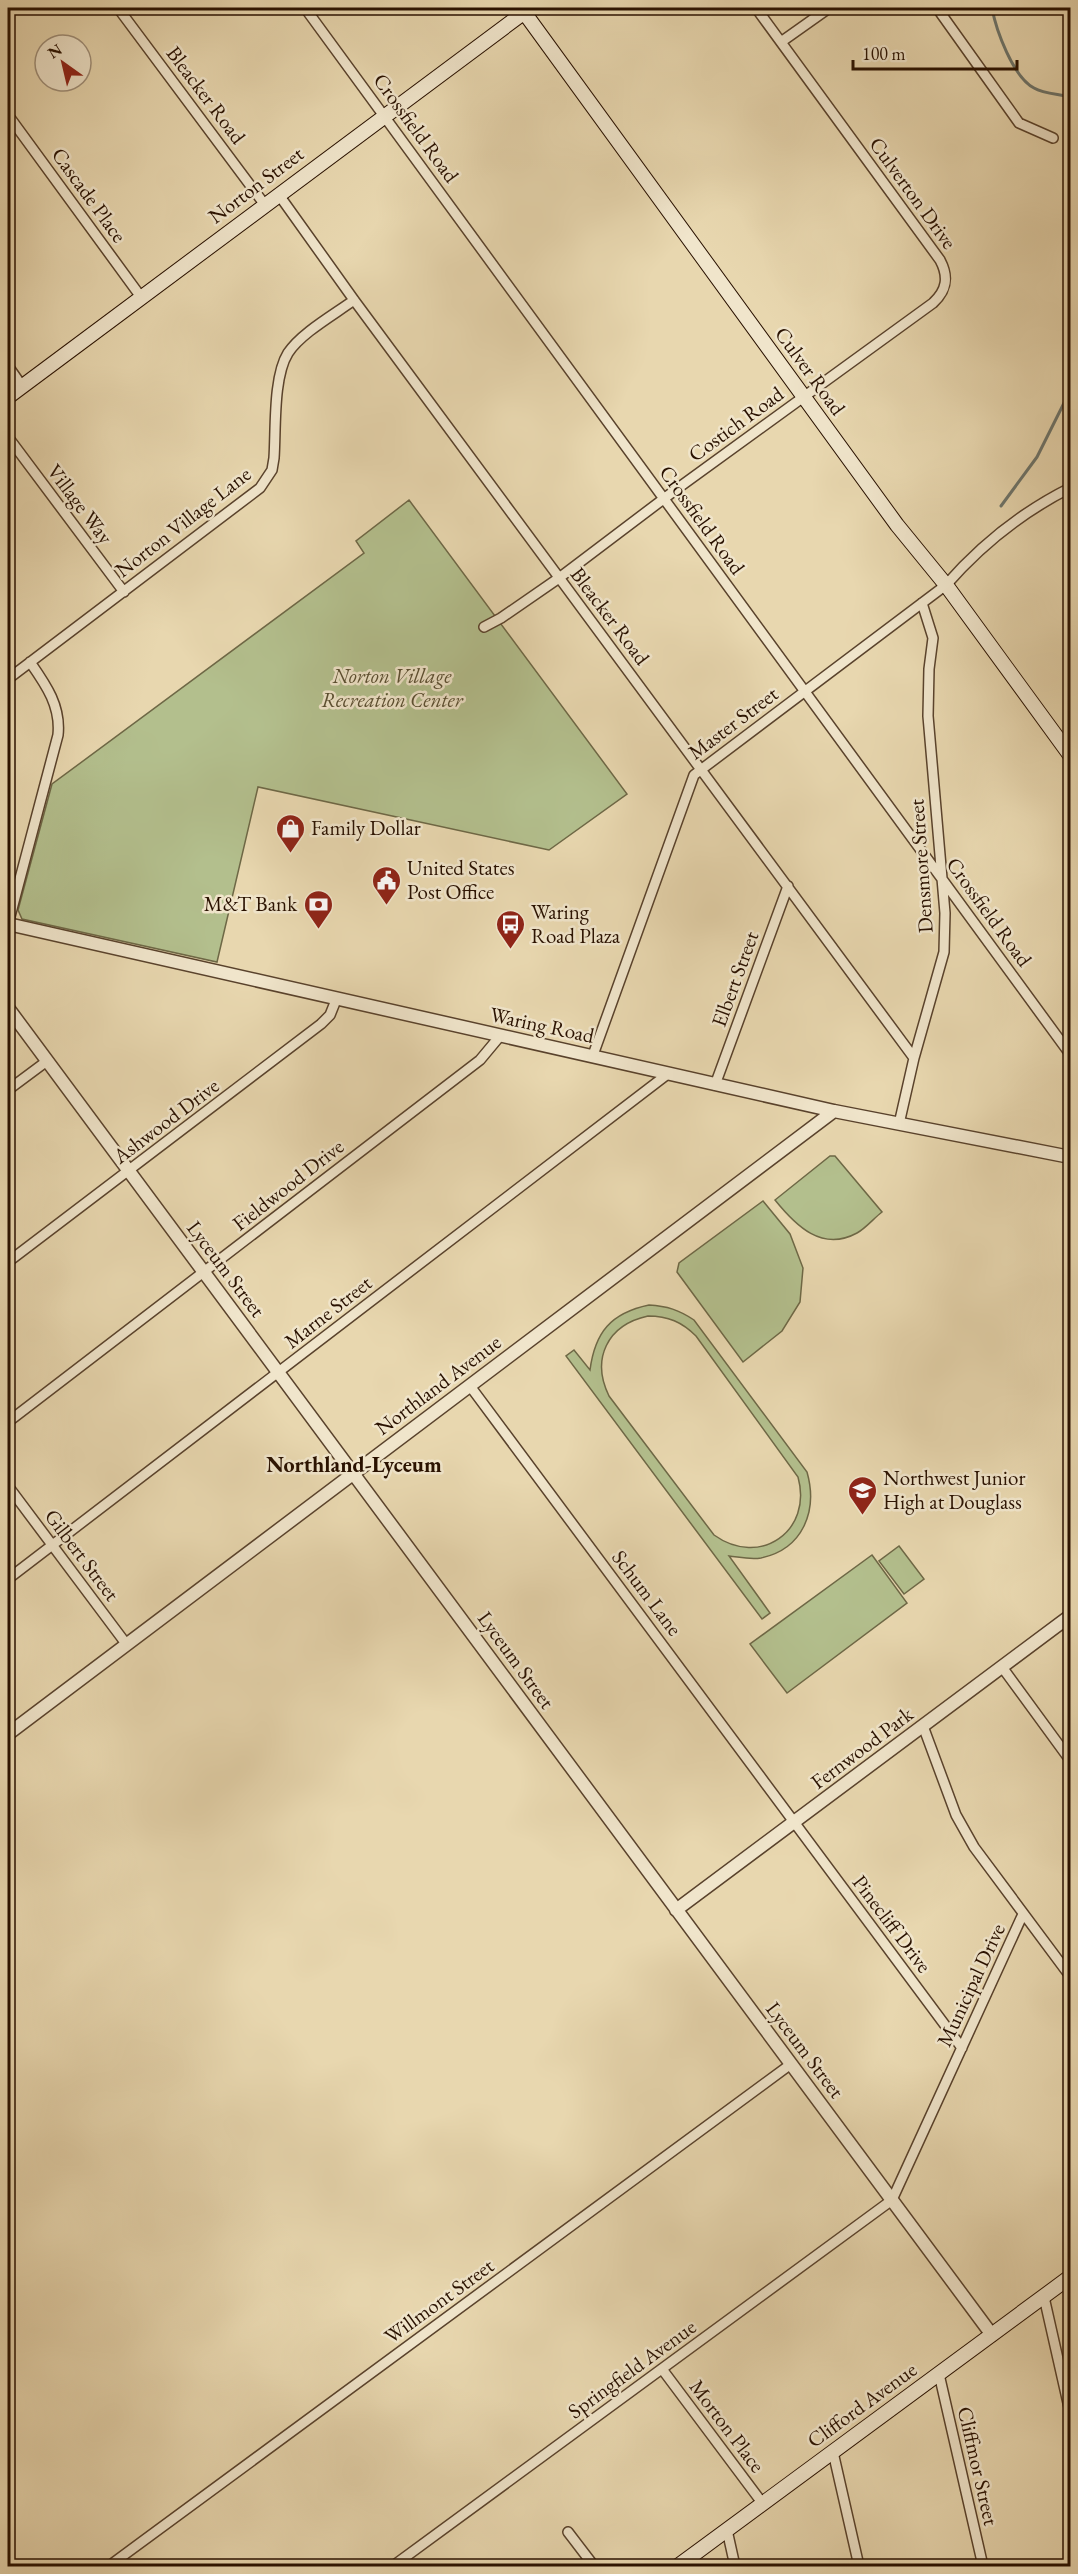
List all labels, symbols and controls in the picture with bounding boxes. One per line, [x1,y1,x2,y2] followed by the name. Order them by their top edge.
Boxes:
[33,33,93,93] north arrow
[853,33,1016,71] scale bar
[44,39,66,63] text: N
[161,40,252,149] street label: Bleacker Road
[862,42,906,65] text: 100 m
[368,68,465,188] street label: Crossfield Road
[864,131,963,254] street label: Culverton Drive
[203,140,309,229] street label: Norton Street
[46,142,133,248] street label: Cascade Place
[769,321,852,421] street label: Culver Road
[683,380,789,467] street label: Costich Road
[42,458,120,550] street label: Village Way
[109,460,256,583] street label: Norton Village Lane
[654,460,751,580] street label: Crossfield Road
[565,561,656,670] street label: Bleacker Road
[321,662,464,713] park label: Norton Village Recreation Center
[682,680,783,765] street label: Master Street
[902,798,939,934] street label: Densmore Street
[274,812,306,854] shop icon: Family Dollar
[311,814,421,841] place label: Family Dollar
[941,852,1038,972] street label: Crossfield Road
[407,854,515,905] place label: United States Post Office
[370,864,402,906] public building icon: United States Post Office
[302,888,334,930] bank icon: M&T Bank
[204,890,298,917] place label: M&T Bank
[531,898,621,949] place label: Waring Road Plaza
[494,908,526,950] bus stop icon: Waring Road Plaza
[705,927,764,1030] street label: Elbert Street
[487,1000,597,1049] street label: Waring Road
[106,1072,224,1170] street label: Ashwood Drive
[227,1133,349,1237] street label: Fieldwood Drive
[181,1215,272,1323] street label: Lyceum Street
[279,1269,377,1354] street label: Marne Street
[369,1328,506,1441] street label: Northland Avenue
[266,1450,442,1479] district label: Northland-Lyceum
[883,1464,1025,1515] place label: Northwest Junior High at Douglass
[846,1474,878,1516] school or university icon: Northwest Junior High at Douglass
[39,1503,126,1606] street label: Gilbert Street
[606,1544,688,1641] street label: Schum Lane
[472,1606,561,1714] street label: Lyceum Street
[805,1700,919,1795] street label: Fernwood Park
[847,1869,938,1978] street label: Pinecliff Drive
[930,1919,1011,2051] street label: Municipal Drive
[760,1996,851,2104] street label: Lyceum Street
[379,2252,499,2349] street label: Willmont Street
[562,2313,701,2424] street label: Springfield Avenue
[802,2356,922,2453] street label: Clifford Avenue
[684,2374,771,2478] street label: Morton Place
[952,2404,1005,2528] street label: Cliffmor Street

